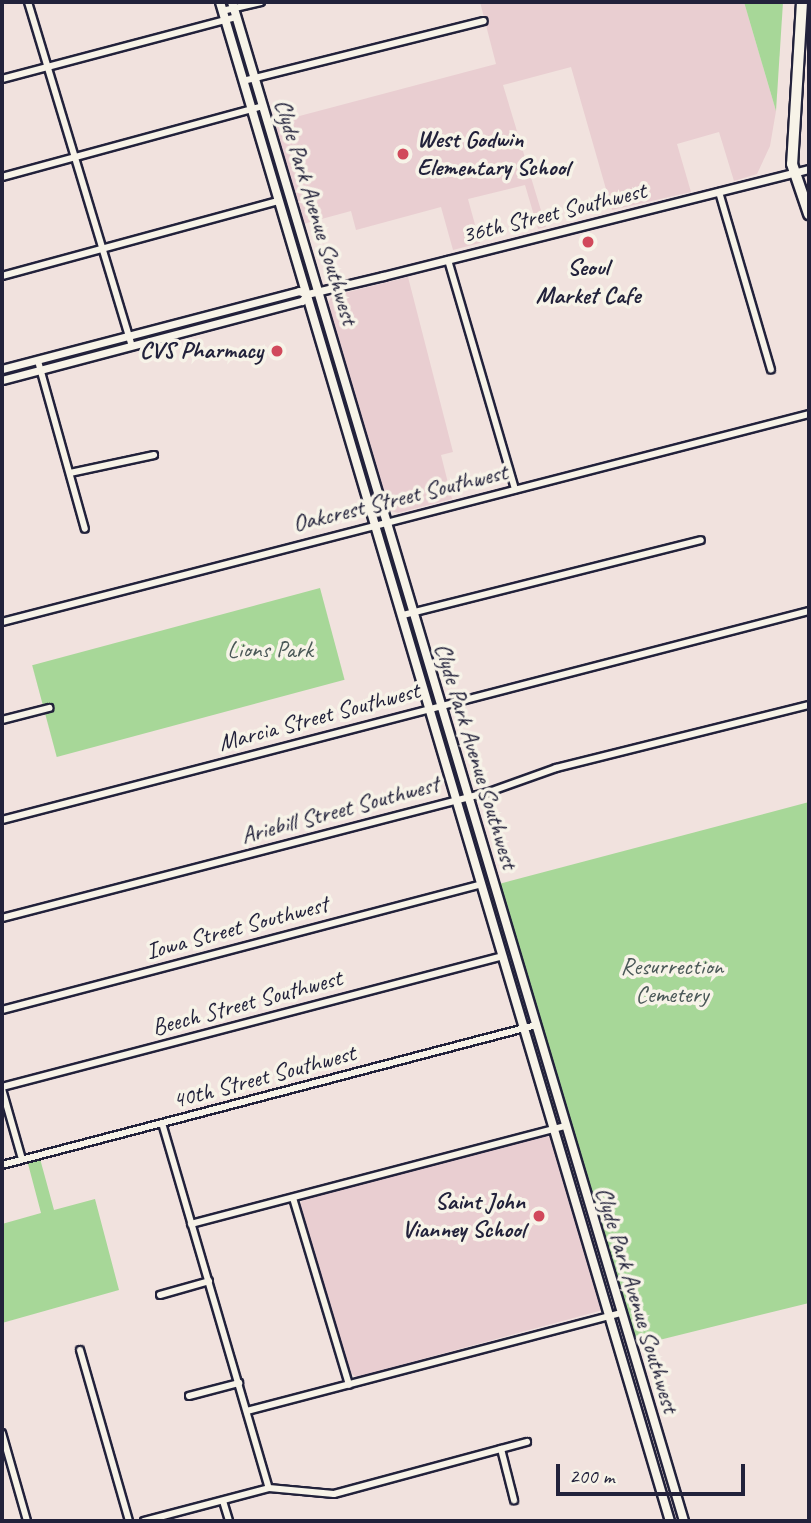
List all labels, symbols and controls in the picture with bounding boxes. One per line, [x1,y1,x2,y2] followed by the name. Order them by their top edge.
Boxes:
[268,95,364,329] street label: Clyde Park Avenue Southwest
[417,126,569,182] place label: West Godwin Elementary School
[395,146,411,162] marker: West Godwin Elementary School
[459,176,649,250] street label: 36th Street Southwest
[580,234,596,250] marker: Seoul Market Cafe
[536,254,640,310] place label: Seoul Market Cafe
[140,337,263,365] place label: CVS Pharmacy
[269,343,285,359] marker: CVS Pharmacy
[290,457,510,539] street label: Oakcrest Street Southwest
[227,636,313,664] park label: Lions Park
[428,639,524,873] street label: Clyde Park Avenue Southwest
[215,676,423,758] street label: Marcia Street Southwest
[238,770,442,850] street label: Ariebill Street Southwest
[143,890,331,966] street label: Iowa Street Southwest
[621,953,723,1009] park label: Resurrection Cemetery
[149,964,345,1042] street label: Beech Street Southwest
[169,1039,359,1115] street label: 40th Street Southwest
[589,1183,685,1417] street label: Clyde Park Avenue Southwest
[402,1188,525,1244] place label: Saint John Vianney School
[531,1208,547,1224] marker: Saint John Vianney School
[559,1450,748,1494] scale bar
[569,1463,614,1489] text: 200 m

